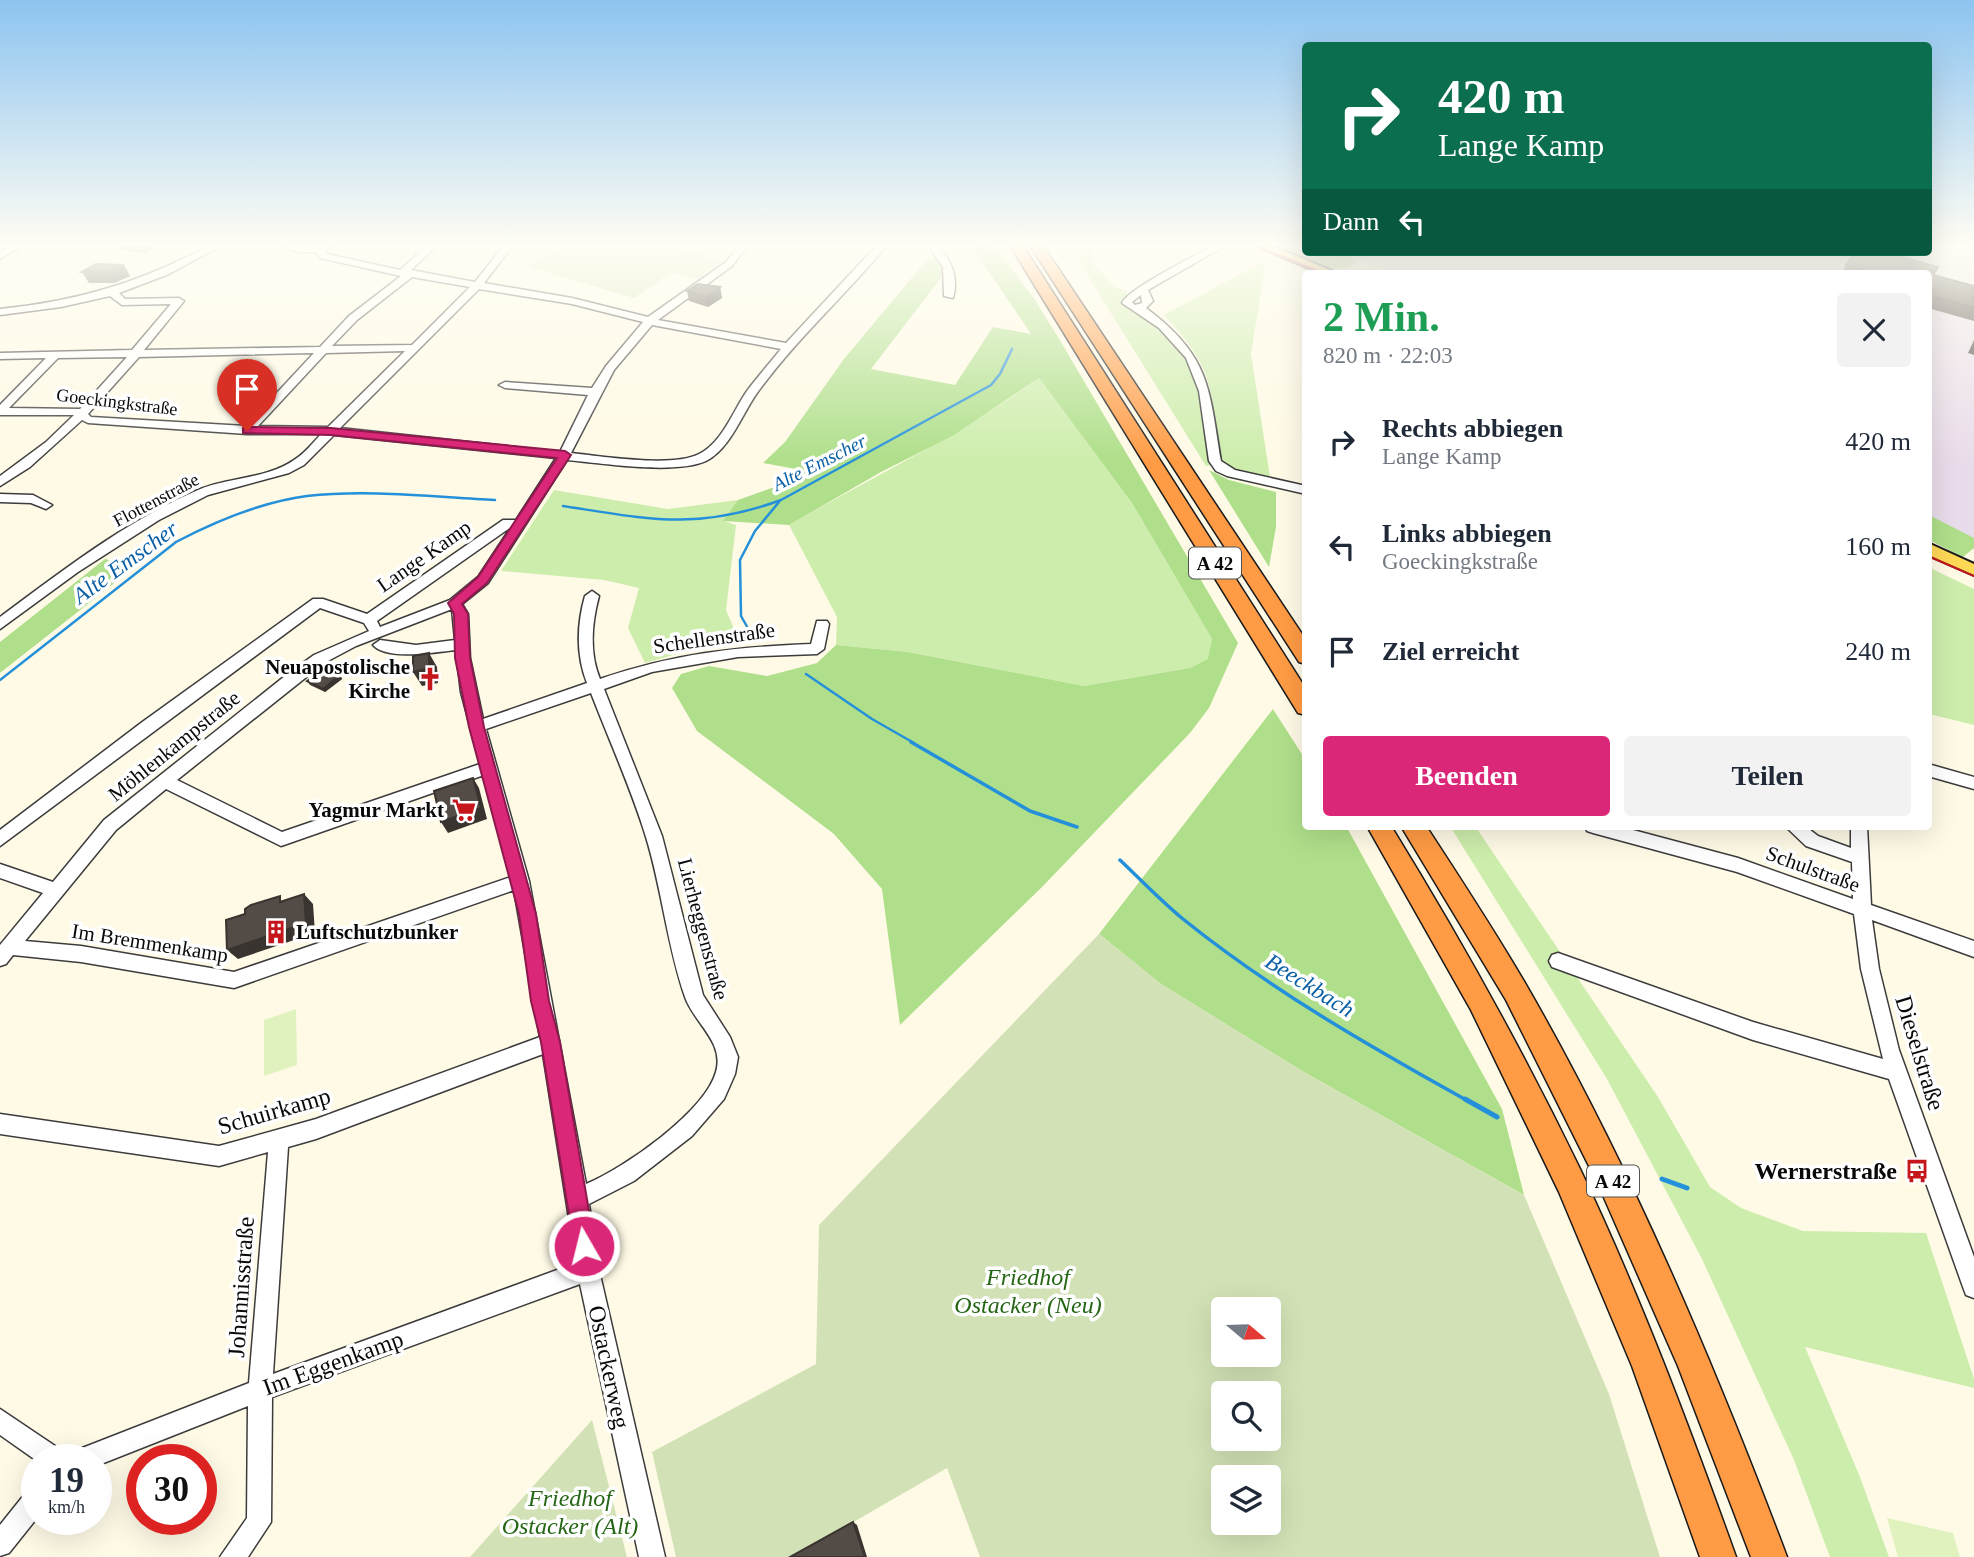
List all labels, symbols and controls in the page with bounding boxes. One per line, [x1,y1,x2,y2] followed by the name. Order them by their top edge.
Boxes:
[1438,69,1565,124] text: 420 m
[1323,70,1414,161] icon: right
[1438,127,1604,163] text: Lange Kamp
[1393,203,1431,241] icon: left
[1323,207,1379,236] text: Dann
[1837,293,1911,367] button: close
[1323,294,1440,340] text: 2 Min.
[1323,343,1453,368] text: 820 m · 22:03
[217,359,277,431] pin
[228,370,266,408] icon: arrive
[55,385,179,419] street label: Goeckingkstraße
[1382,414,1563,443] text: Rechts abbiegen
[1323,423,1361,461] icon: right
[1845,427,1911,456] text: 420 m
[767,430,870,496] water label: Alte Emscher
[1382,444,1501,469] text: Lange Kamp
[110,469,202,531] street label: Flottenstraße
[66,515,183,610] water label: Alte Emscher
[372,515,476,597] street label: Lange Kamp
[1382,519,1552,548] text: Links abbiegen
[1323,528,1361,566] icon: left
[1845,532,1911,561] text: 160 m
[1189,548,1241,578] road number: A 42
[1382,549,1538,574] text: Goeckingkstraße
[652,618,776,658] street label: Schellenstraße
[1323,633,1361,671] icon: arrive
[1382,637,1519,666] text: Ziel erreicht
[1845,637,1911,666] text: 240 m
[265,655,410,703] place label: Neuapostolische Kirche
[416,665,444,693] church icon: Neuapostolische Kirche
[103,686,245,806] street label: Möhlenkampstraße
[1323,736,1610,816] button: Beenden
[1624,736,1911,816] button: Teilen
[450,796,478,824] supermarket icon: Yagmur Markt
[308,798,444,822] place label: Yagmur Markt
[1763,841,1863,897] street label: Schulstraße
[673,855,733,1003] street label: Lierheggenstraße
[262,918,290,946] building icon: Luftschutzbunker
[70,919,230,967] street label: Im Bremmenkamp
[296,920,458,944] place label: Luftschutzbunker
[1261,948,1359,1022] water label: Beeckbach
[1890,992,1950,1114] street label: Dieselstraße
[215,1083,333,1139] street label: Schuirkamp
[1903,1157,1931,1185] bus stop icon: Wernerstraße
[1754,1158,1897,1184] place label: Wernerstraße
[1587,1166,1639,1196] road number: A 42
[547,1209,621,1283] position arrow
[223,1216,259,1358] street label: Johannisstraße
[954,1264,1102,1318] park label: Friedhof Ostacker (Neu)
[1211,1297,1281,1367] north arrow
[1211,1297,1281,1535] map controls
[583,1303,635,1431] street label: Ostackerweg
[259,1326,407,1400] street label: Im Eggenkamp
[1211,1381,1281,1451] button: search
[126,1444,217,1535] speed limit sign: 30
[49,1461,84,1500] text: 19
[1211,1465,1281,1535] button: layers
[502,1485,638,1539] park label: Friedhof Ostacker (Alt)
[48,1497,85,1517] text: km/h

